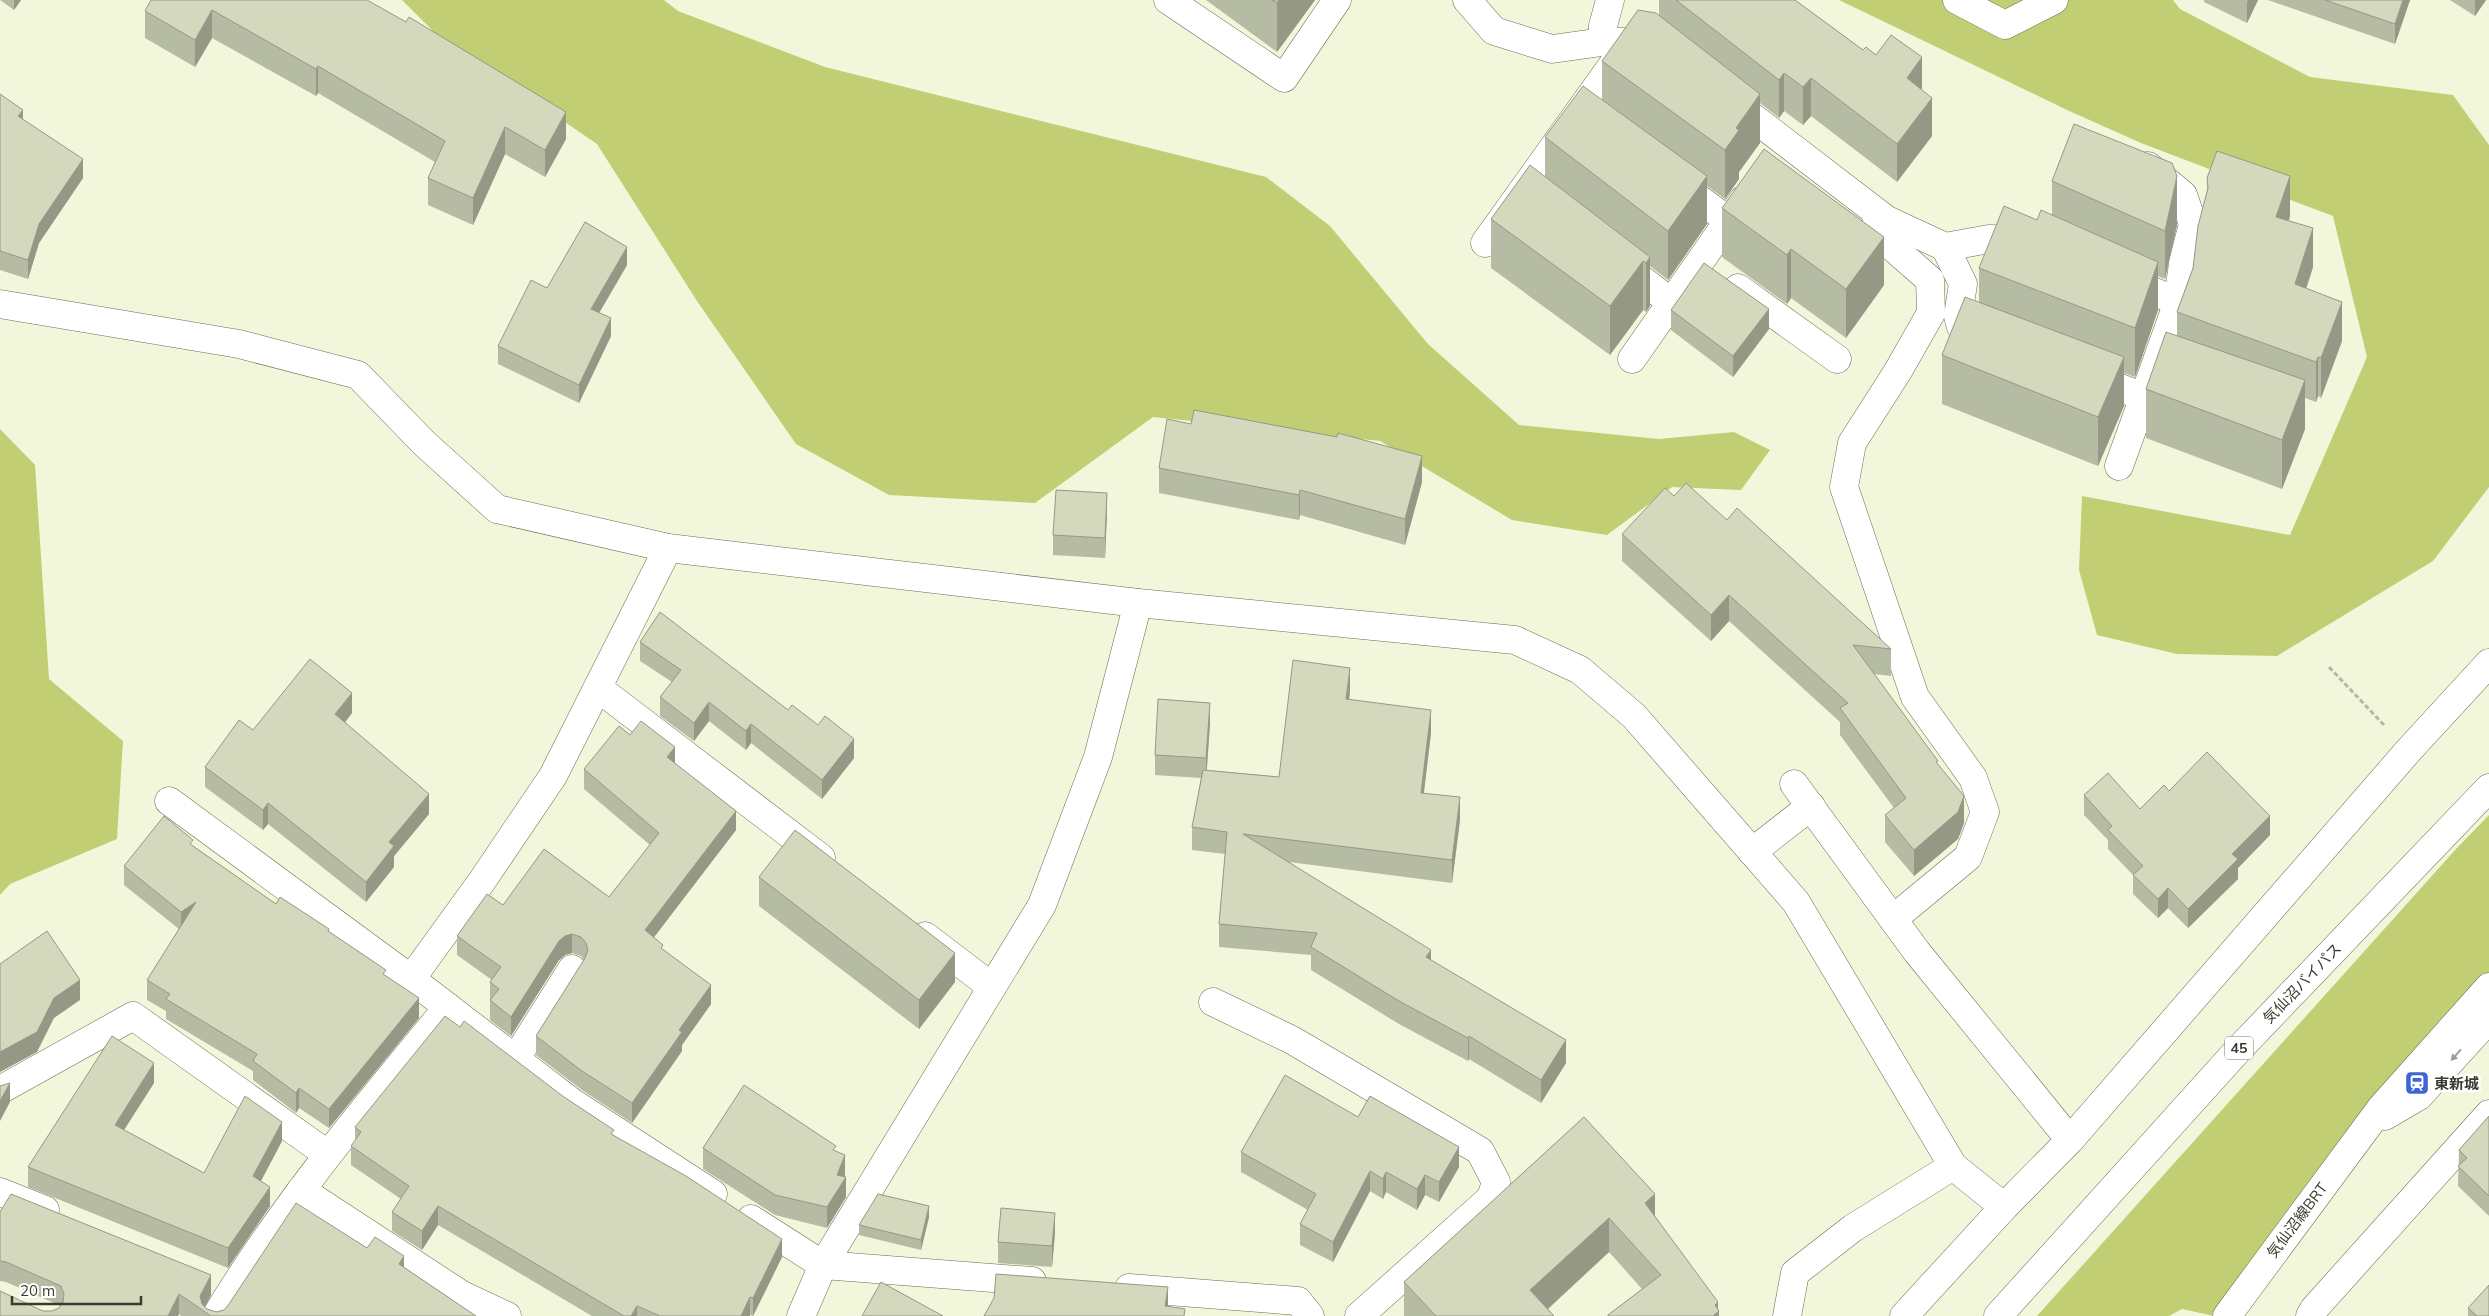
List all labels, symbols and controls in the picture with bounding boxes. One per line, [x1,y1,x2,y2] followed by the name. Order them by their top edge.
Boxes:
[2259,939,2345,1027] street label: 気仙沼バイパス
[2225,1036,2253,1060] road number: 45
[2450,1049,2462,1061] one-way arrow
[2404,1070,2430,1096] station icon: 東新城
[2434,1074,2479,1093] place label: 東新城
[2263,1179,2331,1261] street label: 気仙沼線BRT
[12,1274,141,1306] scale bar
[20,1281,55,1300] text: 20 m

